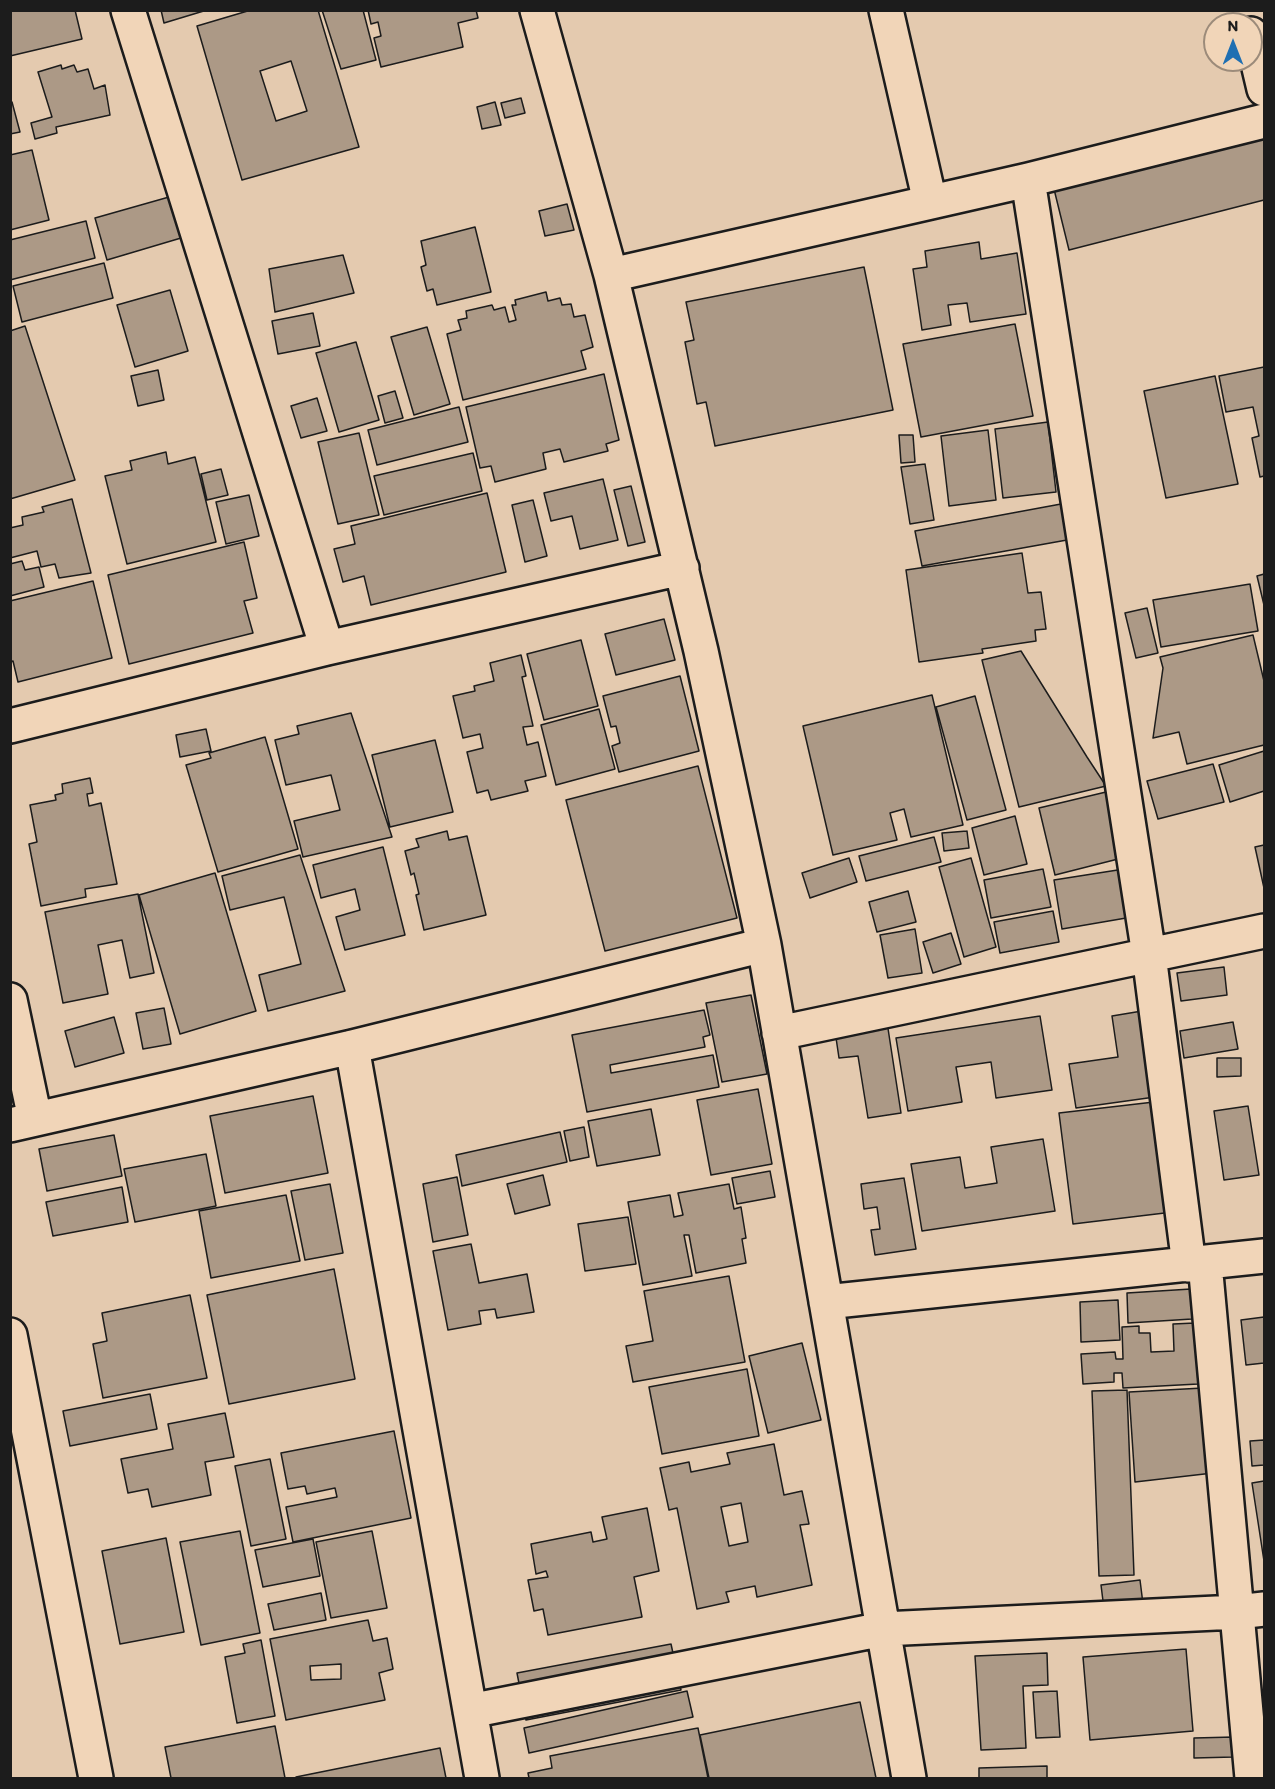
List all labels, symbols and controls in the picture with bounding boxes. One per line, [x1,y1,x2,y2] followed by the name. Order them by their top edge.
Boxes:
[1203,12,1263,72] north arrow
[1228,16,1238,35] text: N

